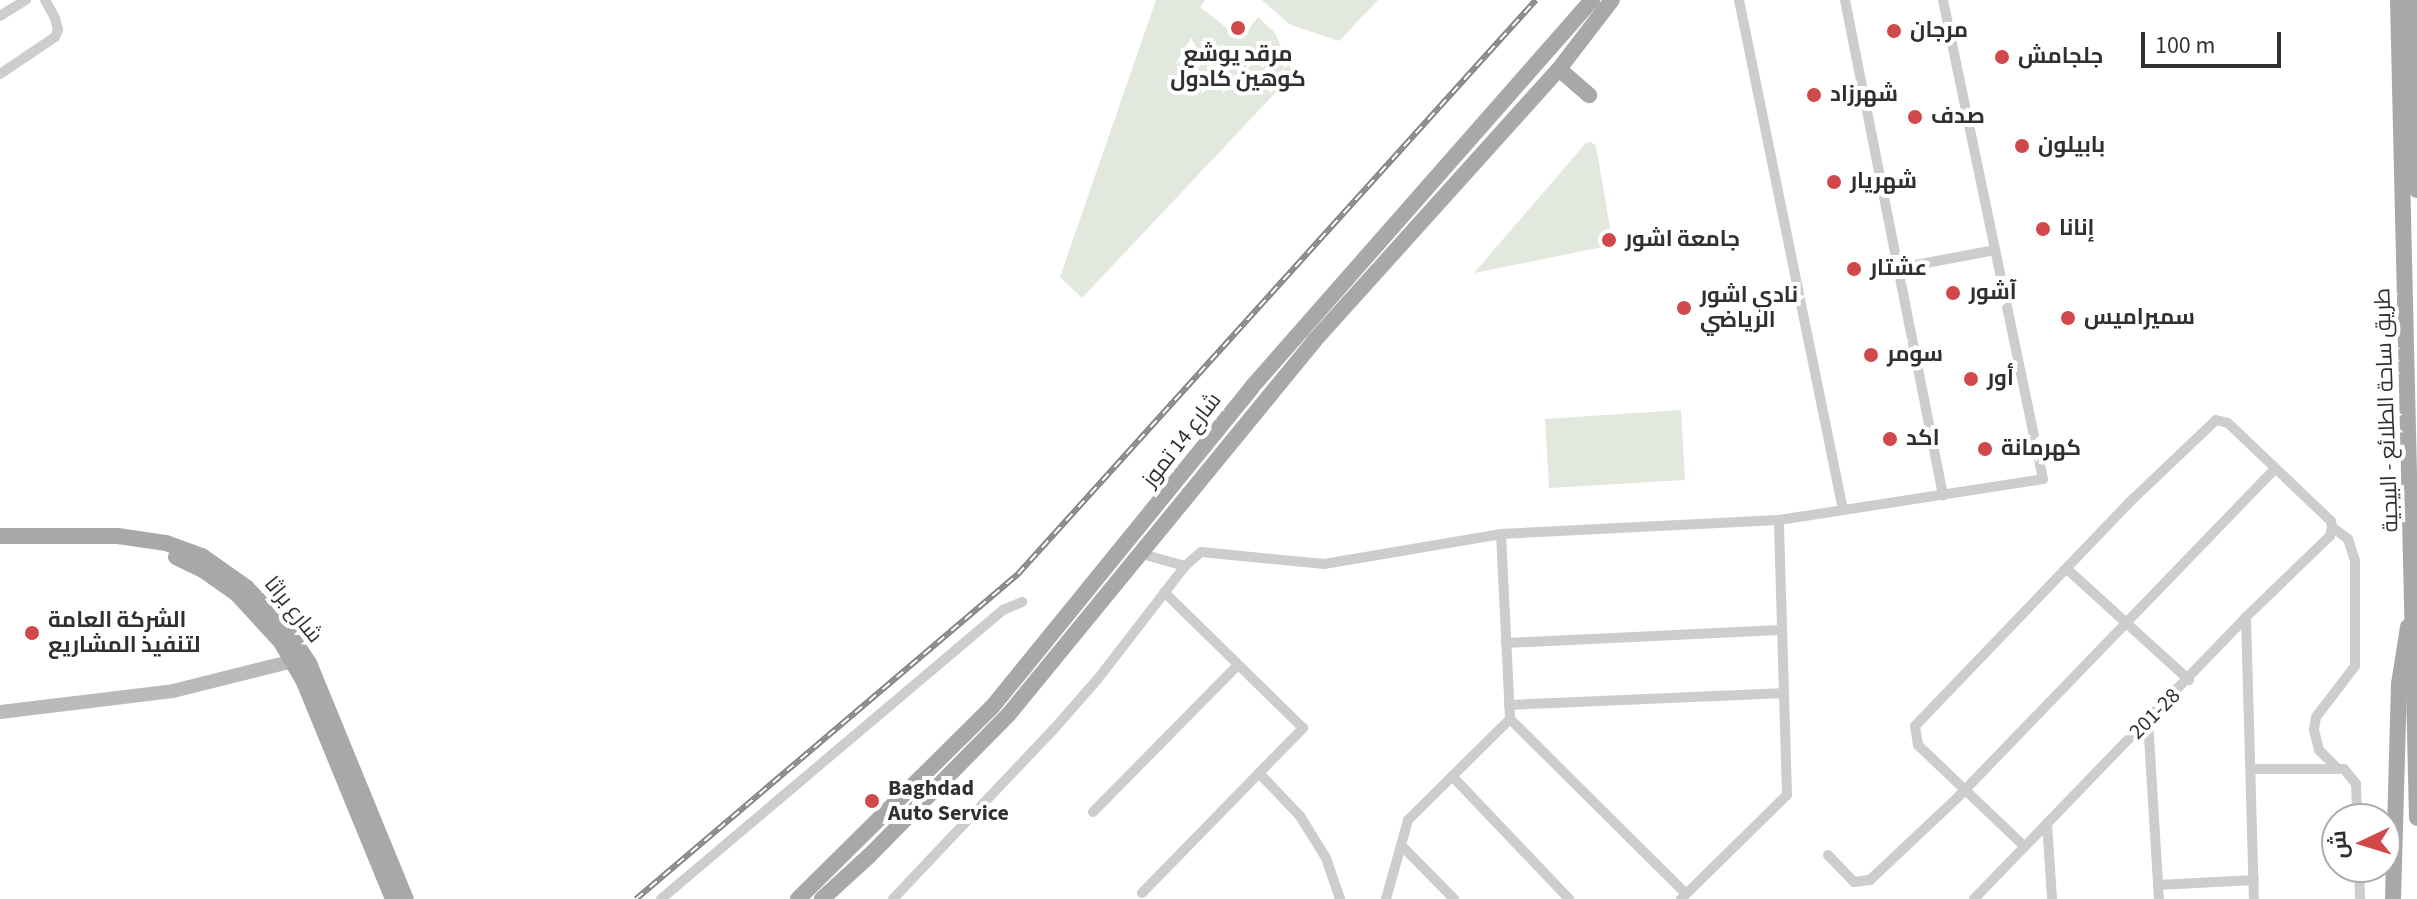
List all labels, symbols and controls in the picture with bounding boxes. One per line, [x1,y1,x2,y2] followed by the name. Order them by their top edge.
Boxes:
[2145,16,2285,66] scale bar
[1910,18,1968,44] place label: مرجان
[1229,19,1247,37] marker: مرقد يوشع كوهين كادول
[1885,22,1903,40] marker: مرجان
[2155,28,2215,63] text: 100 m
[1170,41,1306,92] place label: مرقد يوشع كوهين كادول
[2018,44,2103,70] place label: جلجامش
[1993,48,2011,66] marker: جلجامش
[1830,82,1898,108] place label: شهرزاد
[1805,86,1823,104] marker: شهرزاد
[1931,104,1985,130] place label: صدف
[1906,108,1924,126] marker: صدف
[2038,133,2105,159] place label: بابيلون
[2013,137,2031,155] marker: بابيلون
[1850,169,1917,195] place label: شهريار
[1825,173,1843,191] marker: شهريار
[2059,216,2094,242] place label: إنانا
[2034,220,2052,238] marker: إنانا
[1625,227,1740,253] place label: جامعة اشور
[1600,231,1618,249] marker: جامعة اشور
[1870,256,1927,282] place label: عشتار
[1845,260,1863,278] marker: عشتار
[1969,280,2017,306] place label: آشور
[1700,282,1798,334] place label: نادي اشور الرياضي
[1944,284,1962,302] marker: آشور
[2370,287,2404,533] street label: طريق ساحة الطلائع - البيجية
[1675,299,1693,317] marker: نادي اشور الرياضي
[2084,305,2195,331] place label: سميراميس
[2059,309,2077,327] marker: سميراميس
[1887,342,1943,368] place label: سومر
[1862,346,1880,364] marker: سومر
[1987,366,2014,392] place label: أور
[1962,370,1980,388] marker: أور
[1137,388,1227,492] street label: شارع 14 تموز
[1906,426,1940,452] place label: اكد
[1881,430,1899,448] marker: اكد
[2001,436,2081,462] place label: كهرمانة
[1976,440,1994,458] marker: كهرمانة
[258,571,328,649] street label: شارع براثا
[48,607,201,658] place label: الشركة العامة لتنفيذ المشاريع
[23,624,41,642] marker: الشركة العامة لتنفيذ المشاريع
[2124,683,2186,745] street label: 201-28
[888,775,1009,826] place label: Baghdad Auto Service
[863,792,881,810] marker: Baghdad Auto Service
[2321,803,2401,883] north arrow
[2322,829,2356,860] text: ش

